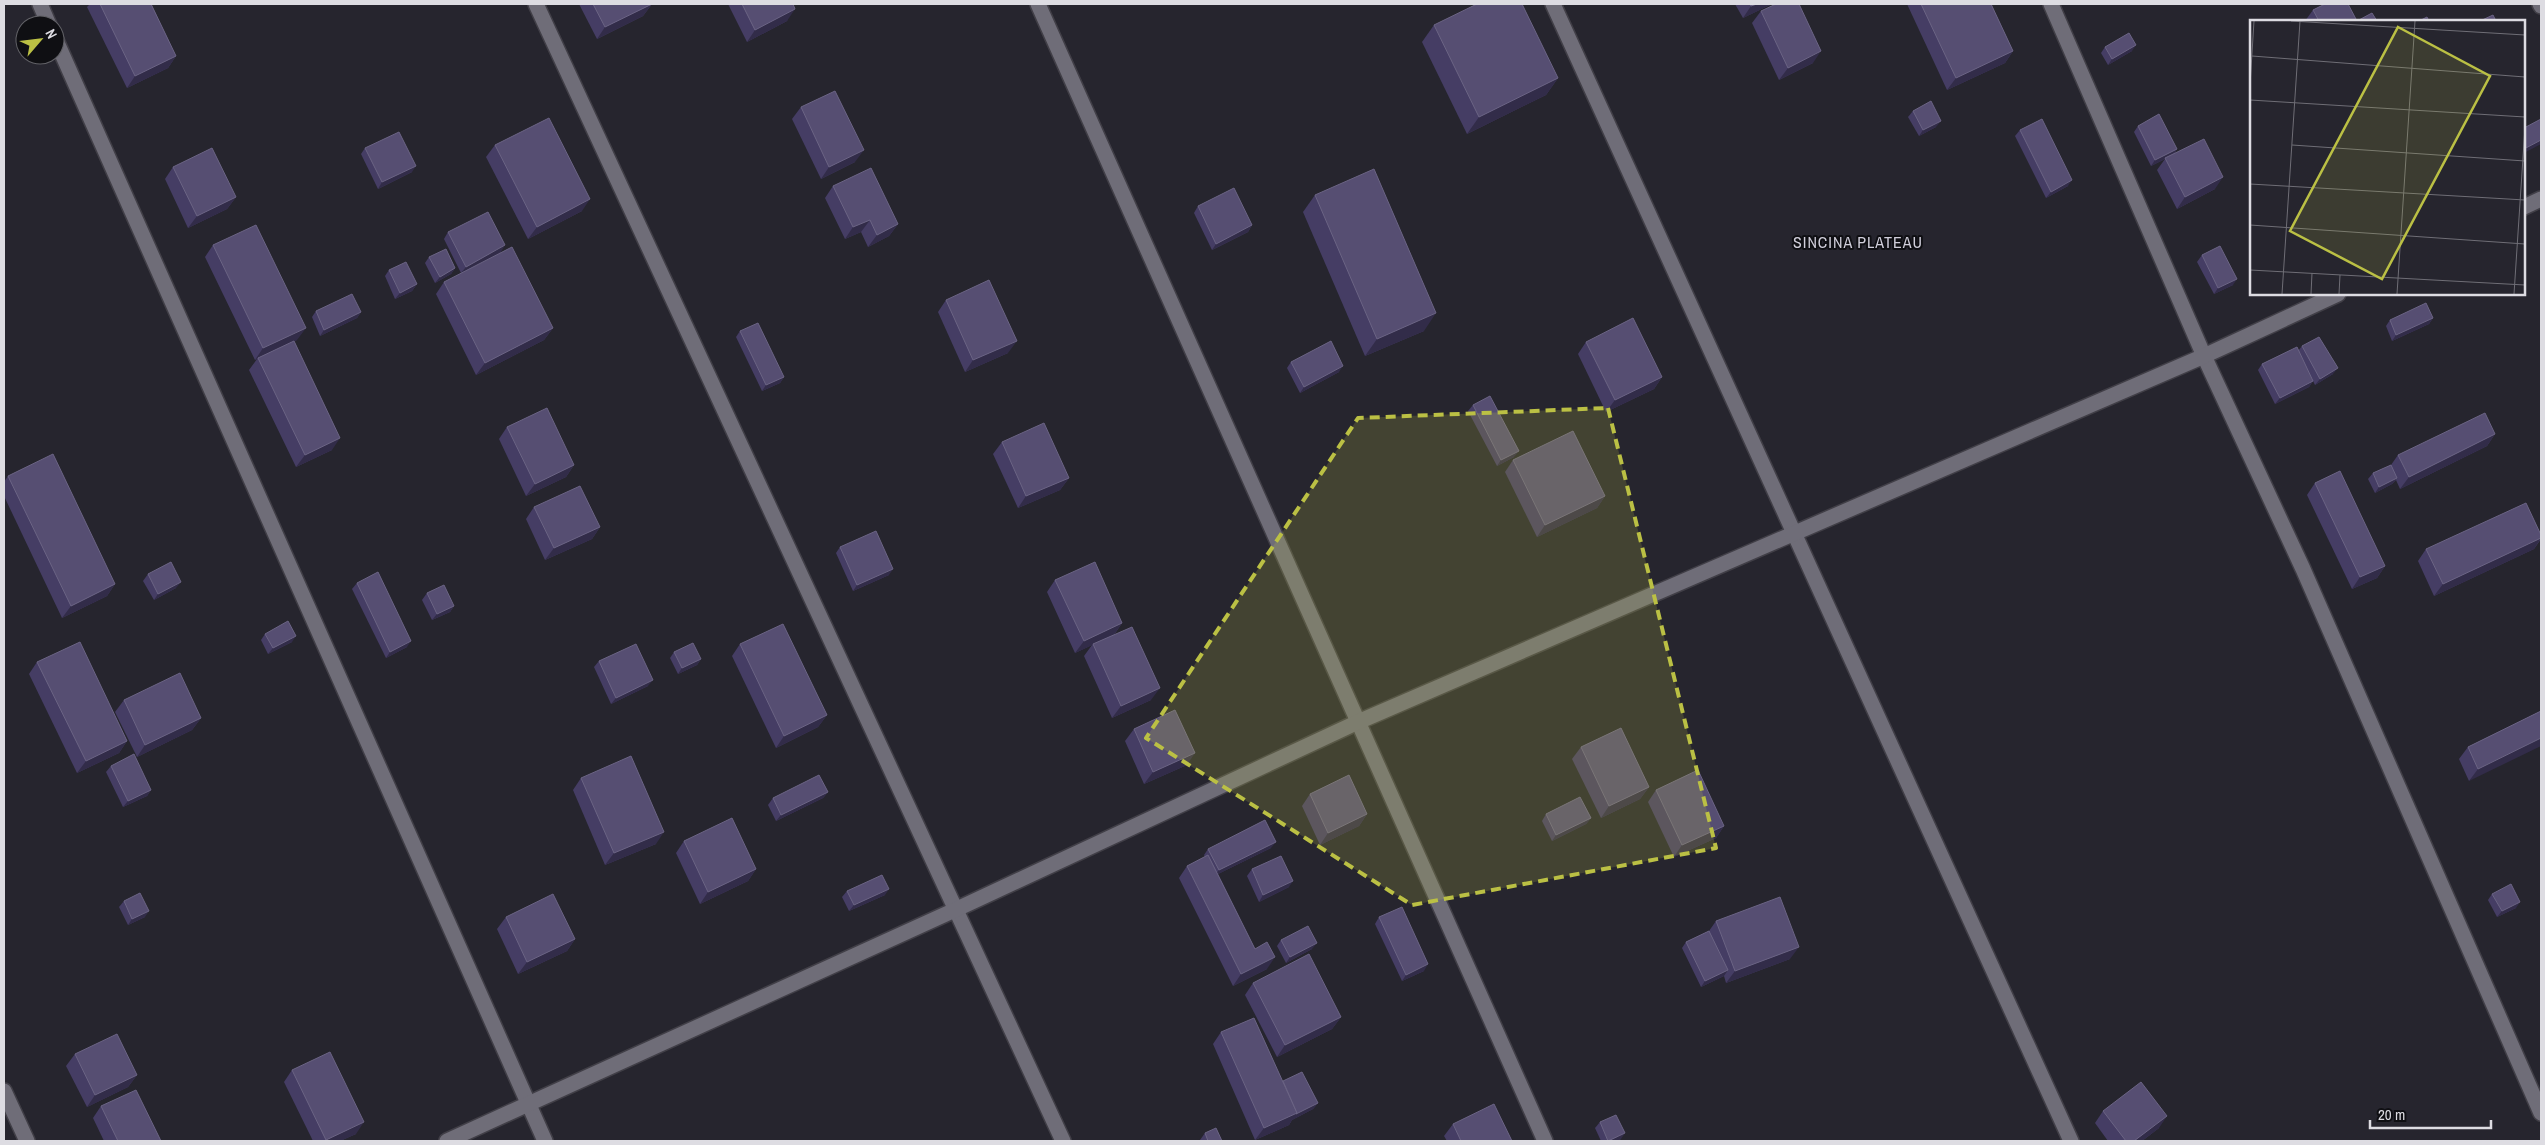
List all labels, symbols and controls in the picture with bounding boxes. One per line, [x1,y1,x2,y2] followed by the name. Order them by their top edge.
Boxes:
[15,15,65,65] north arrow
[2250,20,2525,295] inset map
[42,26,61,42] text: N
[1793,231,1923,253] district label: SINCINA PLATEAU
[2370,1098,2491,1130] scale bar
[2378,1104,2405,1125] text: 20 m

